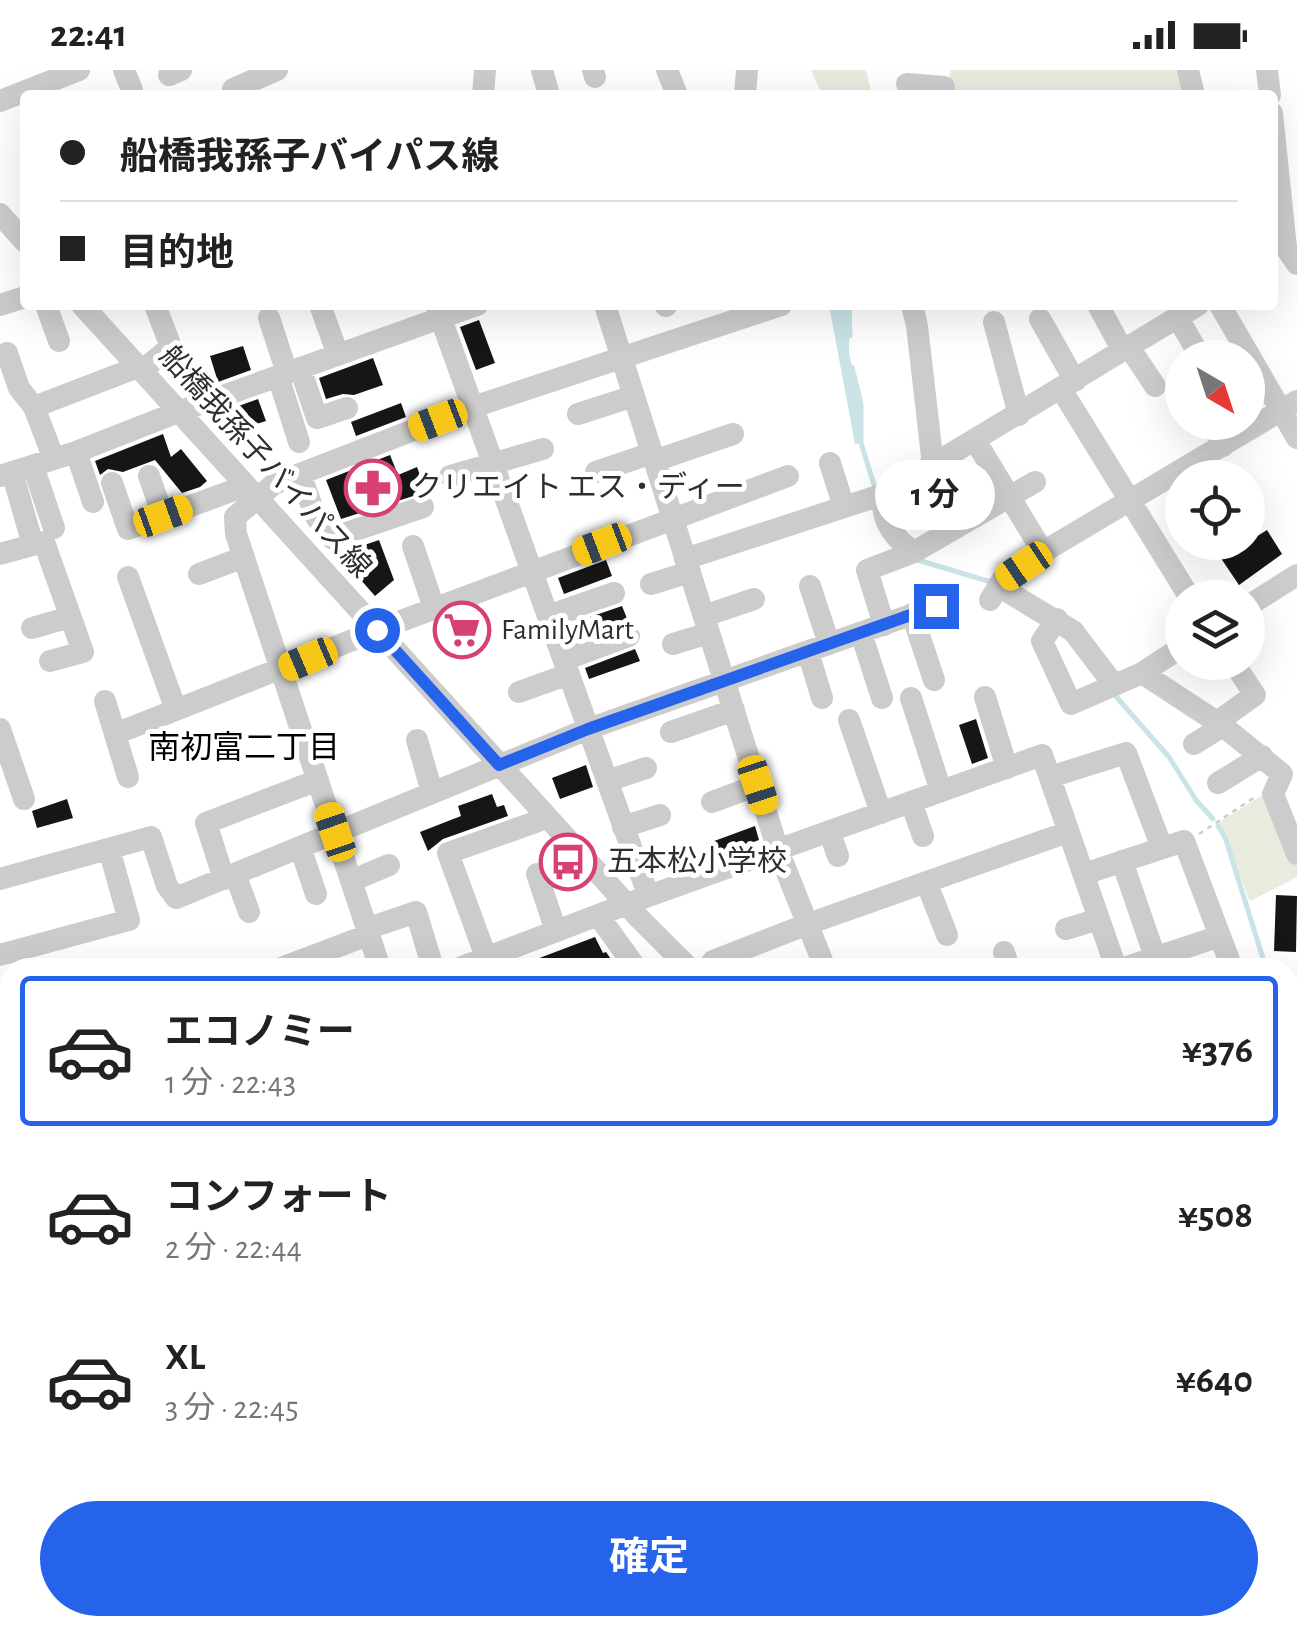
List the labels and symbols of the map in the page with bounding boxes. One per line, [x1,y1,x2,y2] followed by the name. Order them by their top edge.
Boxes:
[154,339,378,583] street label: 船橋我孫子バイパス線
[1165,340,1265,440] north arrow
[405,395,471,445] car
[343,458,403,518] pharmacy icon: クリエイト エス・ディー
[876,461,996,531] callout: 1 分
[412,471,745,503] place label: クリエイト エス・ディー
[130,492,196,540] car
[569,519,635,569] car
[991,537,1057,595] car
[914,584,959,629] route end
[432,600,492,660] supermarket icon: FamilyMart
[355,608,400,653] route start
[501,615,634,645] place label: FamilyMart
[275,633,341,685] car
[148,730,340,764] district label: 南初富二丁目
[734,752,782,818] car
[311,799,359,865] car
[538,832,598,892] bus stop icon: 五本松小学校
[607,845,787,877] place label: 五本松小学校

